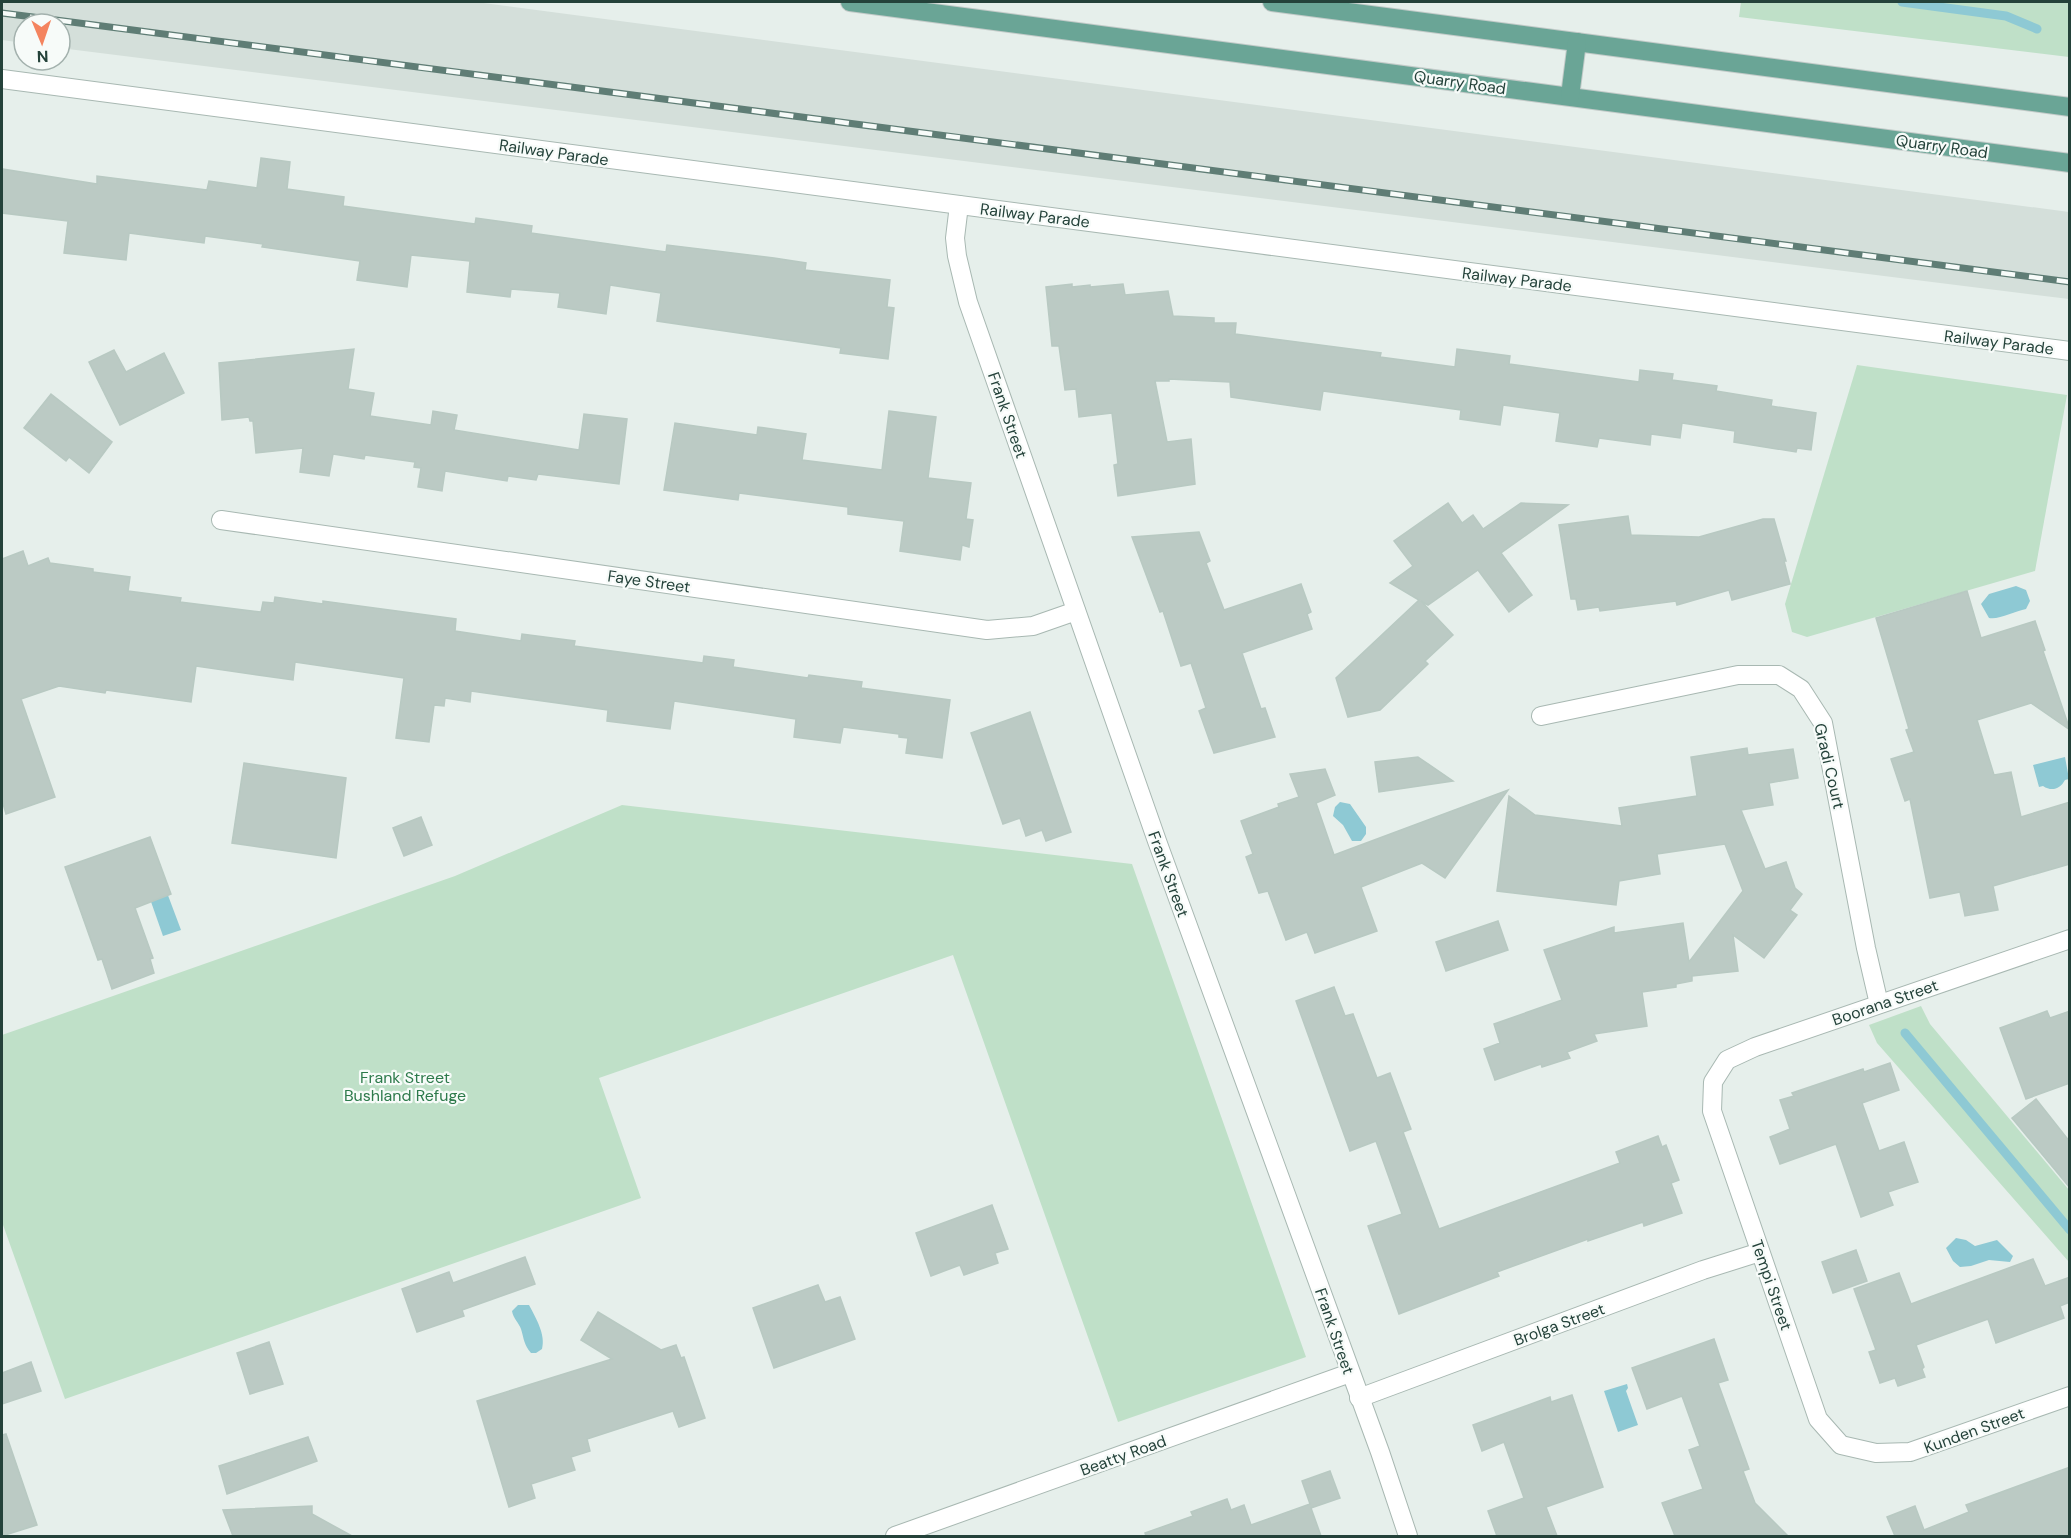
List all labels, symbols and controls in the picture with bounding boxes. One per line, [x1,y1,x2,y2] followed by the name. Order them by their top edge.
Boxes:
[12,12,72,72] north arrow
[36,46,49,67] text: N
[1413,66,1507,99] street label: Quarry Road
[1895,130,1989,163] street label: Quarry Road
[498,134,610,171] street label: Railway Parade
[979,198,1091,233] street label: Railway Parade
[1461,262,1573,297] street label: Railway Parade
[1943,325,2055,360] street label: Railway Parade
[983,369,1032,461] street label: Frank Street
[606,565,692,598] street label: Faye Street
[1809,721,1850,811] street label: Gradi Court
[1143,828,1194,920] street label: Frank Street
[1829,975,1941,1030] street label: Boorana Street
[344,1067,466,1106] park label: Frank Street Bushland Refuge
[1746,1237,1797,1333] street label: Tempi Street
[1310,1285,1359,1377] street label: Frank Street
[1511,1298,1608,1351] street label: Brolga Street
[1921,1403,2027,1458] street label: Kunden Street
[1077,1430,1169,1481] street label: Beatty Road

